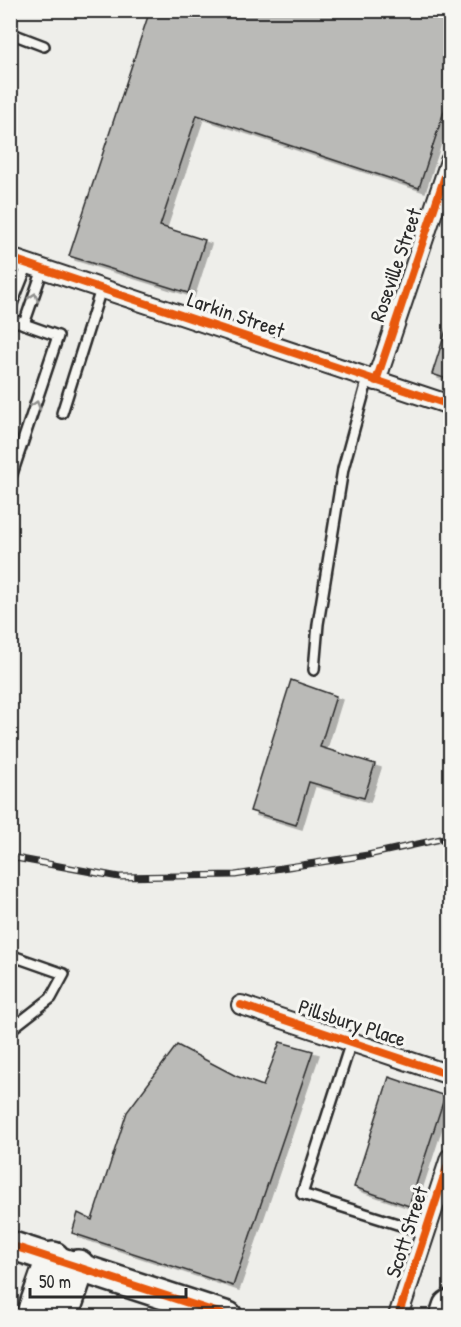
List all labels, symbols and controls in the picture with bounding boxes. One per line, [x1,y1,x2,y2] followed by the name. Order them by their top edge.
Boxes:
[362,203,429,326] street label: Roseville Street
[184,284,289,345] street label: Larkin Street
[26,292,39,303] one-way arrow
[28,400,41,411] one-way arrow
[295,992,410,1053] street label: Pillsbury Place
[378,1182,435,1281] street label: Scott Street
[30,1261,186,1299] scale bar
[39,1269,71,1294] text: 50 m

